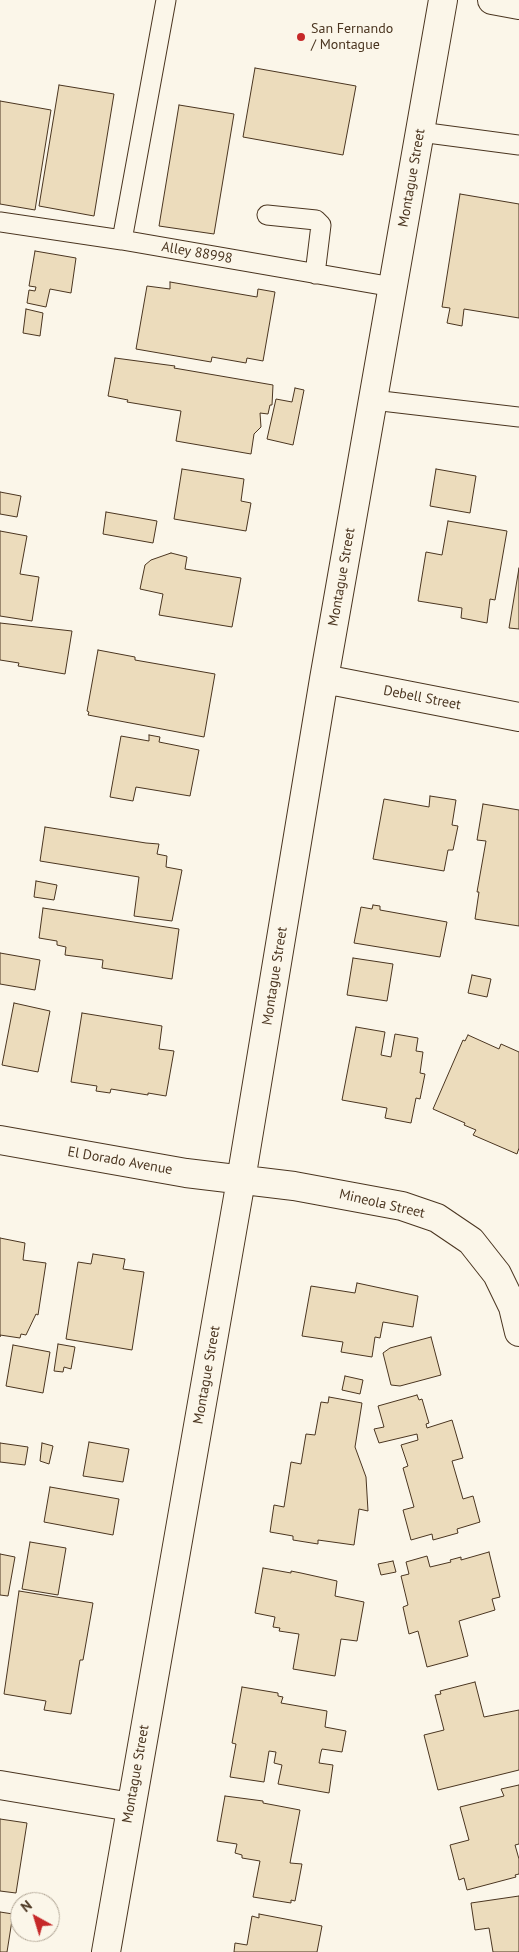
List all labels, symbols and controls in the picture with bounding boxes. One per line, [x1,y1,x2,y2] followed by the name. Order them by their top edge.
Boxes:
[311,21,393,54] place label: San Fernando / Montague
[295,31,307,43] marker: San Fernando / Montague
[395,127,429,229] street label: Montague Street
[160,239,234,267] street label: Alley 88998
[325,526,359,628] street label: Montague Street
[382,682,462,714] street label: Debell Street
[259,926,291,1026] street label: Montague Street
[66,1144,174,1178] street label: El Dorado Avenue
[337,1186,427,1222] street label: Mineola Street
[190,1324,224,1426] street label: Montague Street
[119,1723,153,1825] street label: Montague Street
[10,1892,60,1942] north arrow
[17,1896,35,1916] text: N

